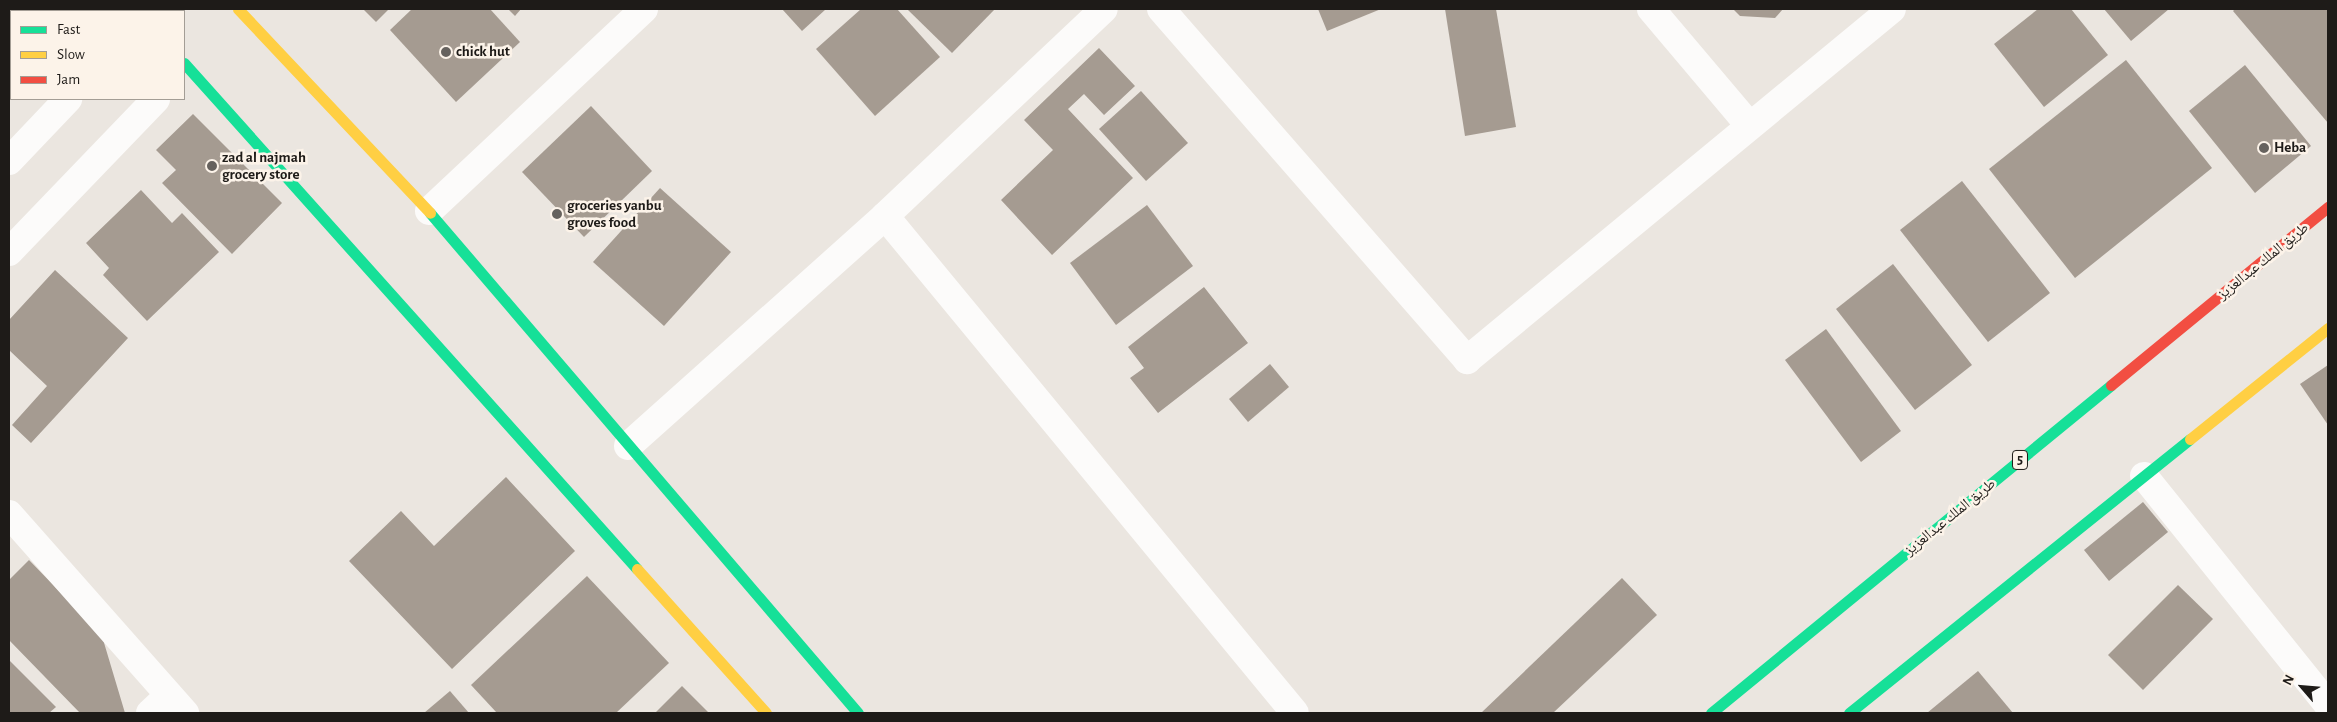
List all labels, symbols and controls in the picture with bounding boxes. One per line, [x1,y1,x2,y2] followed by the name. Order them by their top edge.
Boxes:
[10,10,185,100] legend
[57,22,80,37] text: Fast
[456,43,510,61] place label: chick hut
[440,46,452,58] marker: chick hut
[57,47,85,62] text: Slow
[57,72,80,87] text: Jam
[2274,139,2306,157] place label: Heba
[2258,142,2270,154] marker: Heba
[222,148,306,183] place label: zad al najmah grocery store
[206,160,218,172] marker: zad al najmah grocery store
[567,196,661,231] place label: groceries yanbu groves food
[551,208,563,220] marker: groceries yanbu groves food
[2214,219,2312,303] street label: طريق الملك عبدالعزيز
[2011,448,2029,472] road number: 5
[1901,475,1999,559] street label: طريق الملك عبدالعزيز
[2277,662,2327,712] north arrow
[2280,673,2297,688] text: N

